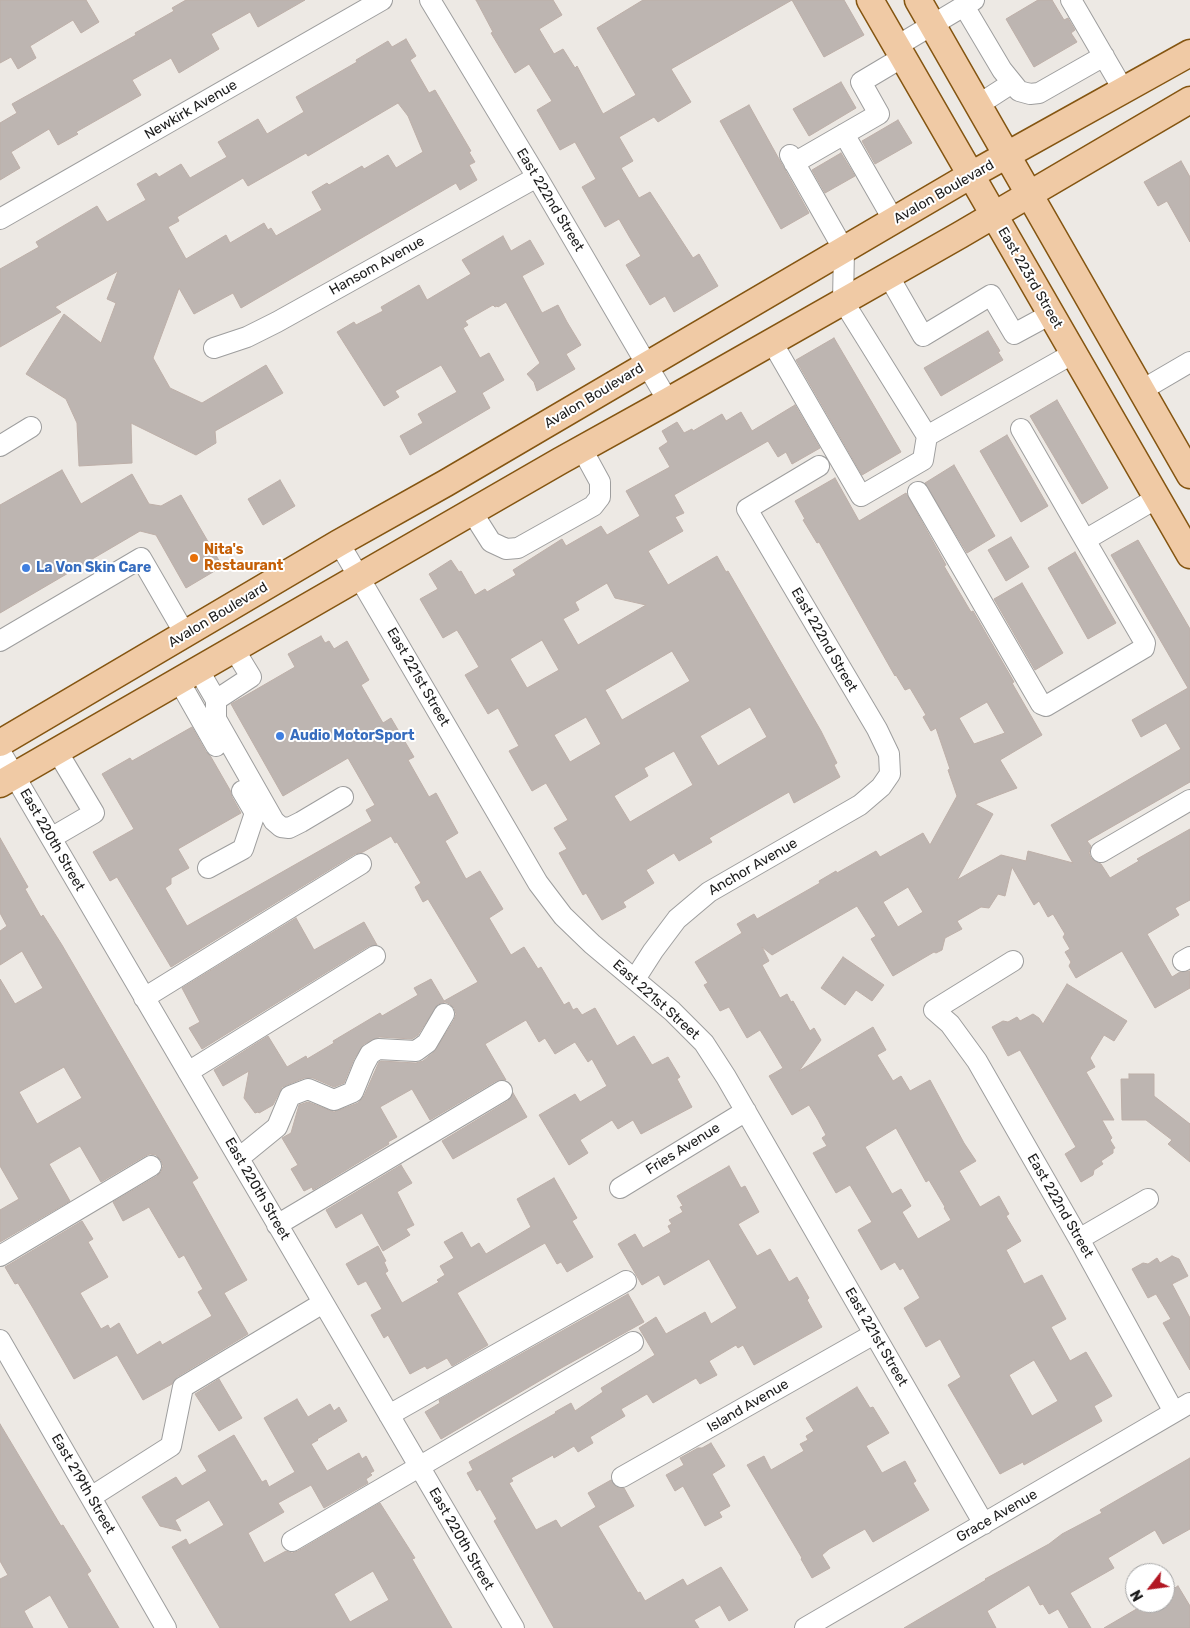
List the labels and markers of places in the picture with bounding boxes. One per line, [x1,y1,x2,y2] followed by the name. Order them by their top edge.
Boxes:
[204,542,283,574] place label: Nita's Restaurant
[188,552,200,564] marker: Nita's Restaurant
[36,560,151,576] place label: La Von Skin Care
[20,562,32,574] marker: La Von Skin Care
[290,728,414,744] place label: Audio MotorSport
[274,730,286,742] marker: Audio MotorSport

